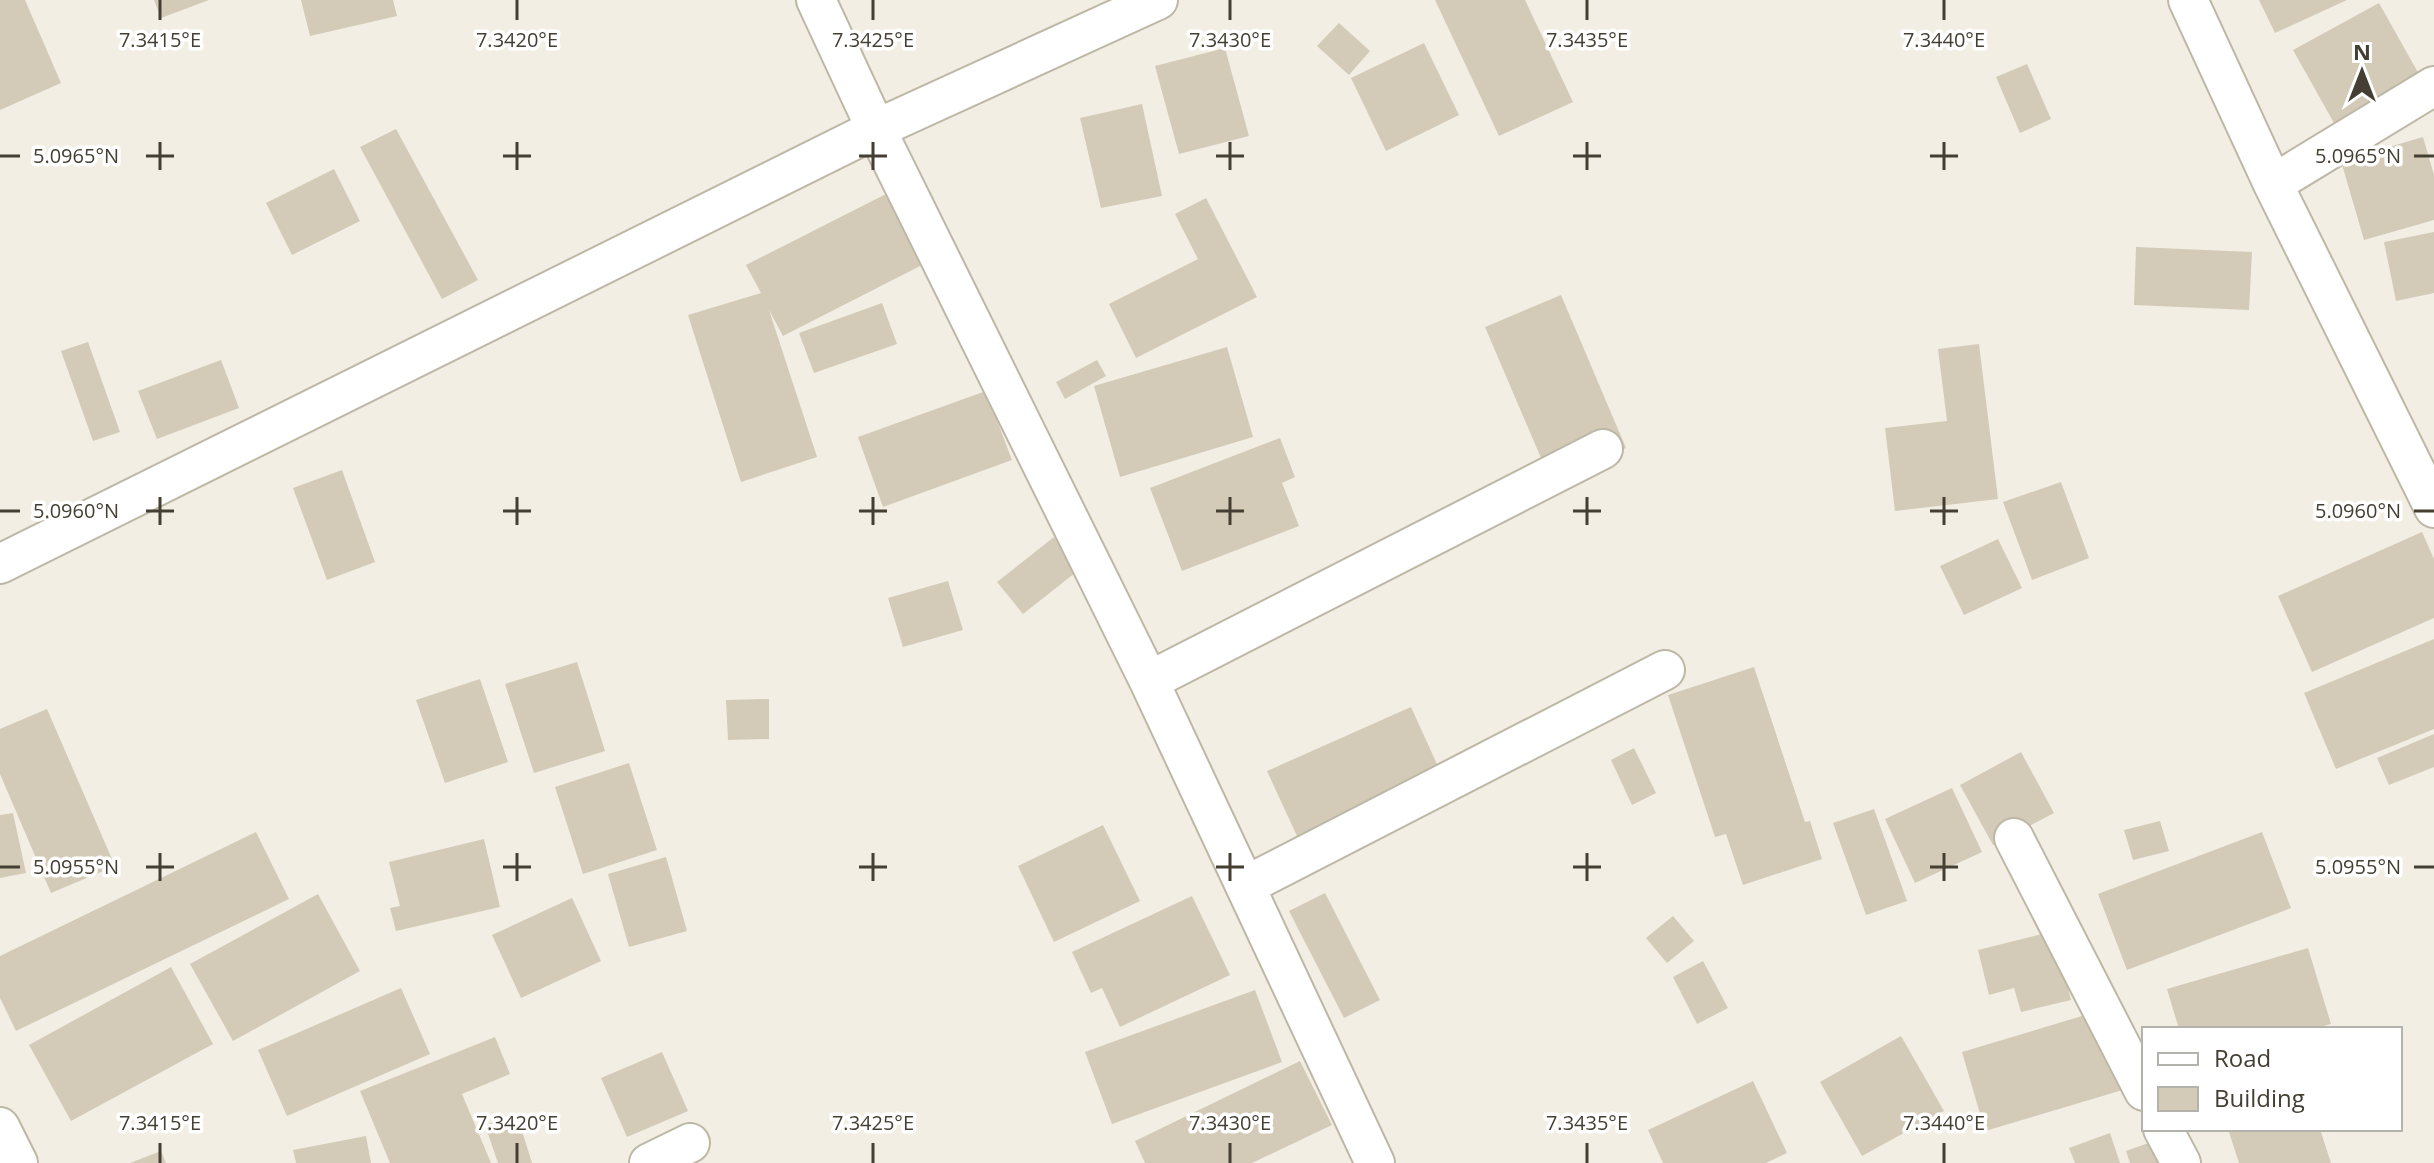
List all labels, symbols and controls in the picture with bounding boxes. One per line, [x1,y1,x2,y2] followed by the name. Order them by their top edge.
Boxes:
[119,26,201,53] text: 7.3415°E
[476,26,558,53] text: 7.3420°E
[832,26,914,53] text: 7.3425°E
[1189,26,1271,53] text: 7.3430°E
[1546,26,1628,53] text: 7.3435°E
[1903,26,1985,53] text: 7.3440°E
[2322,32,2402,112] north arrow
[2353,36,2371,66] text: N
[33,142,119,169] text: 5.0965°N
[2315,142,2401,169] text: 5.0965°N
[33,497,119,524] text: 5.0960°N
[2315,497,2401,524] text: 5.0960°N
[33,853,119,880] text: 5.0955°N
[2315,853,2401,880] text: 5.0955°N
[2142,1027,2402,1131] legend
[2214,1041,2271,1074] text: Road
[2214,1081,2305,1114] text: Building
[119,1109,201,1136] text: 7.3415°E
[476,1109,558,1136] text: 7.3420°E
[832,1109,914,1136] text: 7.3425°E
[1189,1109,1271,1136] text: 7.3430°E
[1546,1109,1628,1136] text: 7.3435°E
[1903,1109,1985,1136] text: 7.3440°E

